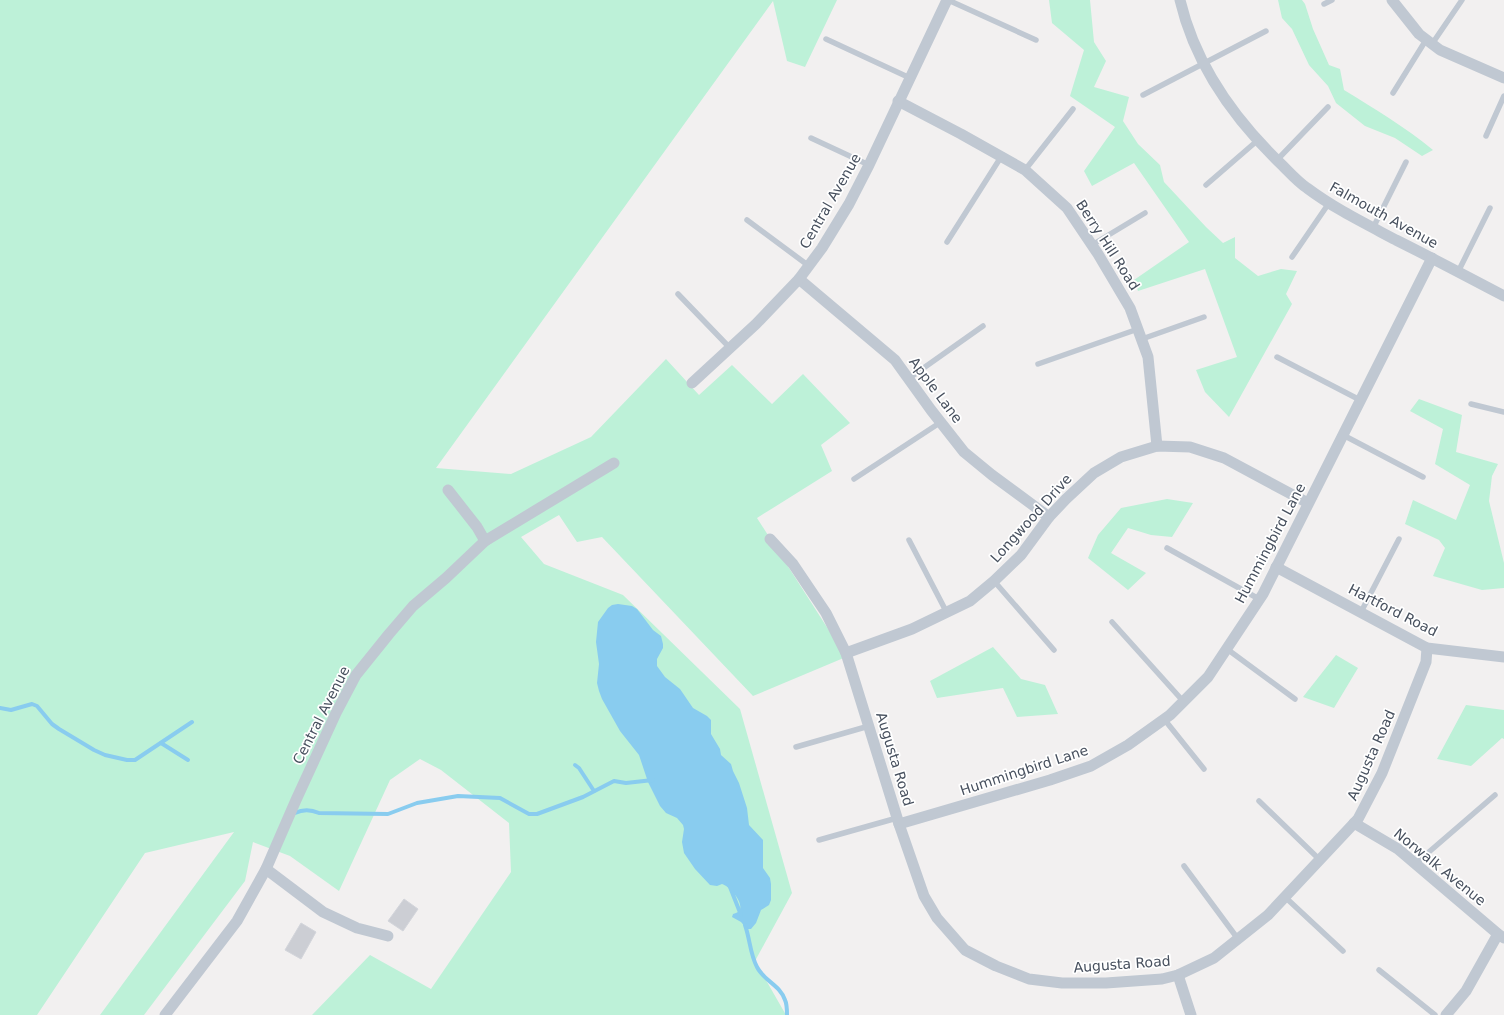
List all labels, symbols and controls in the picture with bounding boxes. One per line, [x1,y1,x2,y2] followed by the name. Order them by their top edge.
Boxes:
[796,150,864,252] street label: Central Avenue
[1327,179,1441,251] street label: Falmouth Avenue
[1073,197,1143,293] street label: Berry Hill Road
[906,354,966,426] street label: Apple Lane
[987,471,1075,565] street label: Longwood Drive
[1232,480,1308,606] street label: Hummingbird Lane
[1346,581,1440,639] street label: Hartford Road
[289,663,353,767] street label: Central Avenue
[1344,707,1398,803] street label: Augusta Road
[873,710,917,808] street label: Augusta Road
[958,742,1090,798] street label: Hummingbird Lane
[1391,825,1489,909] street label: Norwalk Avenue
[1073,953,1171,975] street label: Augusta Road

